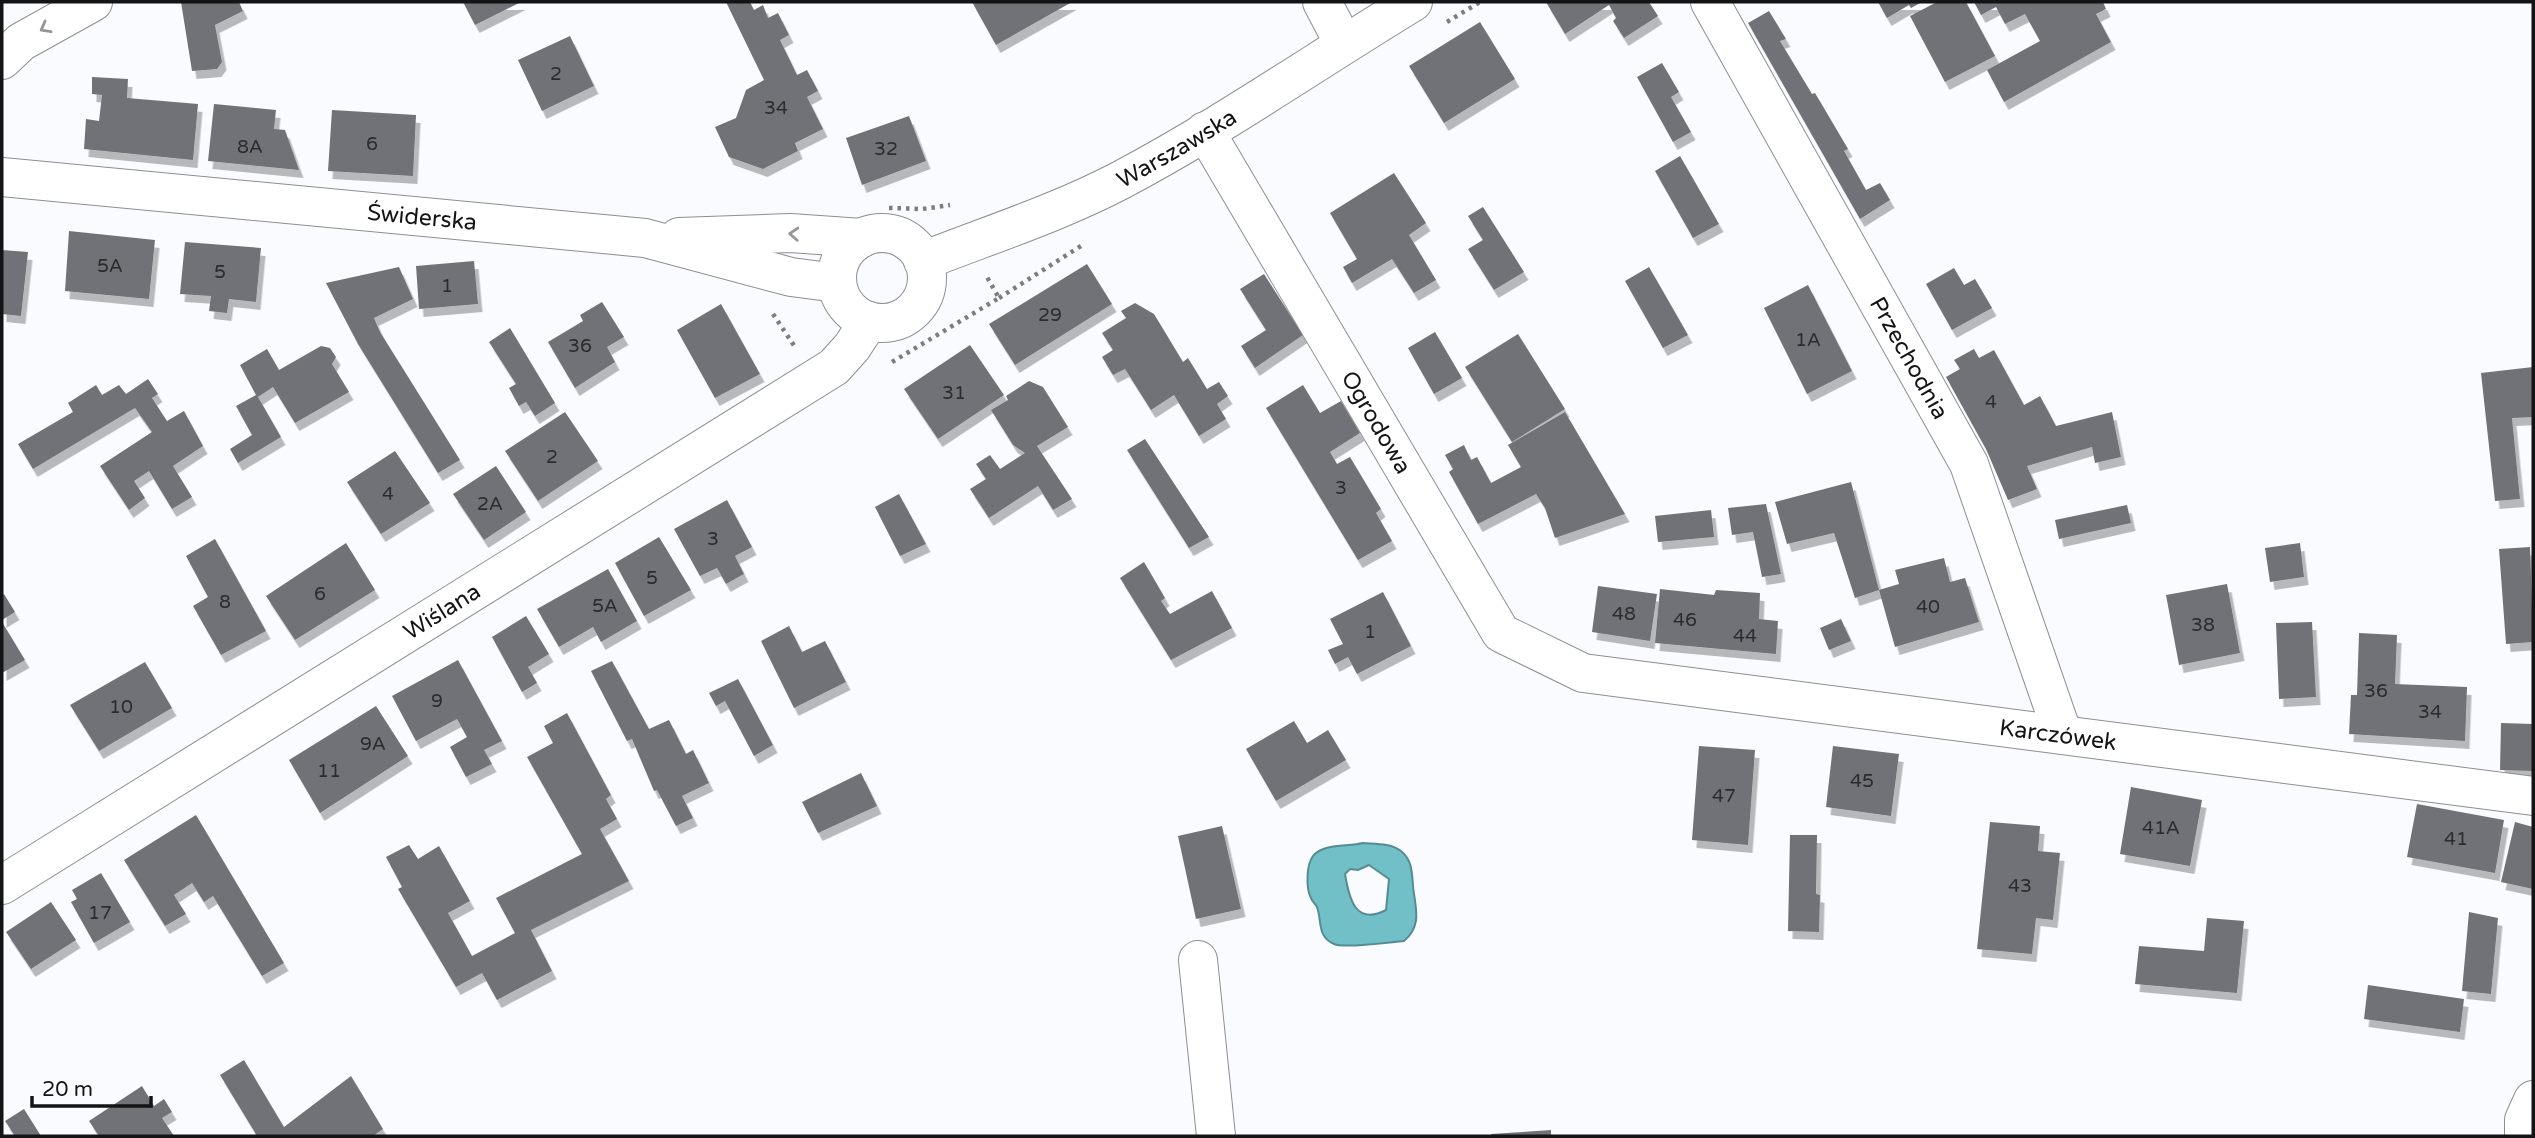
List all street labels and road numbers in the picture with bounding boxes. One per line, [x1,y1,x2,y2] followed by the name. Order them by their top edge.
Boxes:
[1112,103,1242,195] street label: Warszawska
[366,199,478,237] street label: Świderska
[1863,292,1954,425] street label: Przechodnia
[1335,366,1417,479] street label: Ogrodowa
[399,578,486,647] street label: Wiślana
[1998,714,2118,757] street label: Karczówek

